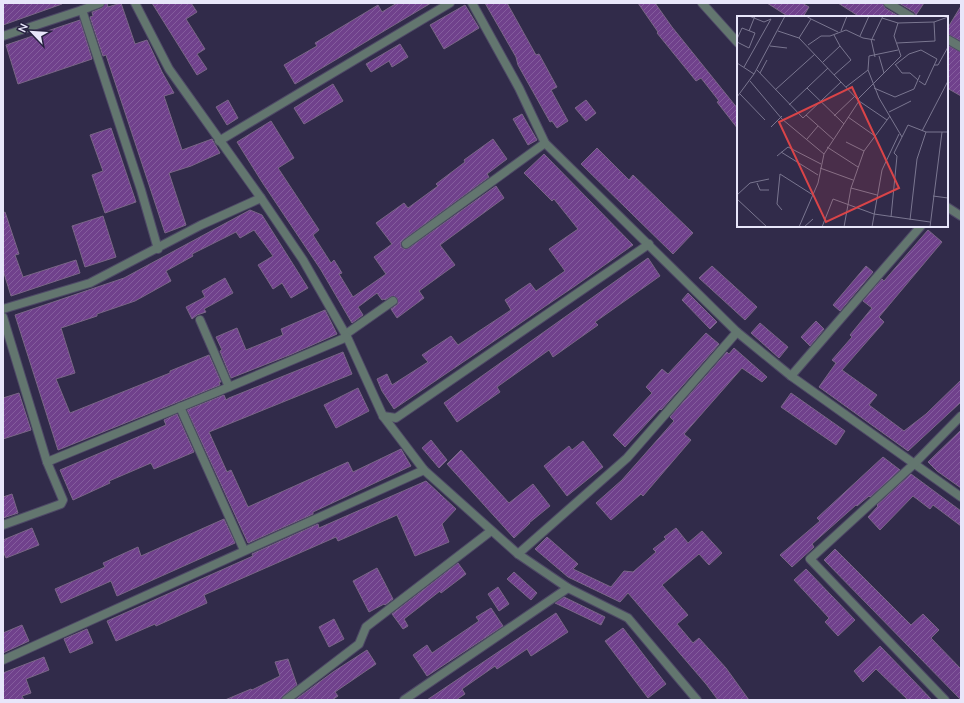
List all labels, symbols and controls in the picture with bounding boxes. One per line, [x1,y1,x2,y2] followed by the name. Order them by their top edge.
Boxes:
[12,12,52,52] north arrow
[737,16,948,227] inset map
[15,21,32,35] text: N

